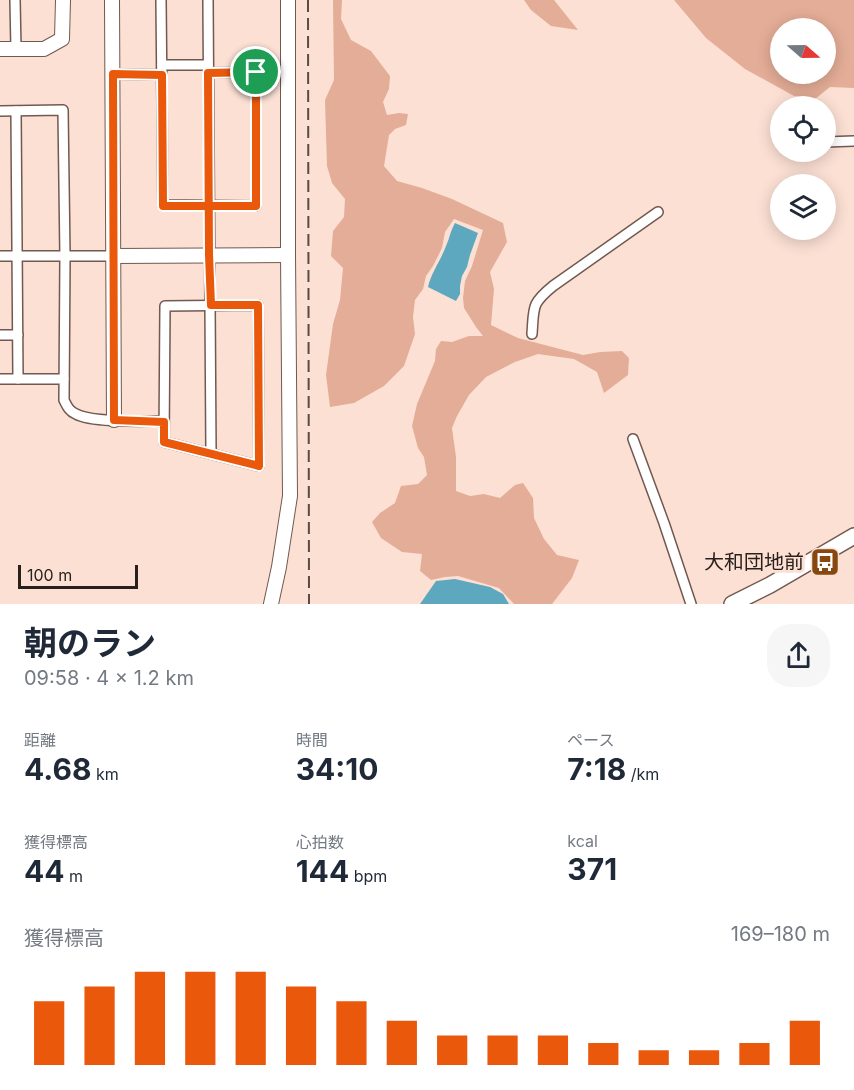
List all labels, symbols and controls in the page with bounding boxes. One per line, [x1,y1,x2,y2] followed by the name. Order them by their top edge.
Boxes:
[770,18,836,84] north arrow
[770,18,836,240] map controls
[230,46,281,97] pin
[239,55,272,88] icon: arrive
[770,96,836,162] button: locate
[770,174,836,240] button: layers
[809,546,841,578] bus stop icon: 大和団地前
[704,550,804,574] place label: 大和団地前
[18,562,138,590] scale bar
[27,565,72,585] text: 100 m
[24,623,156,663] text: 朝のラン
[767,624,830,687] button: share
[24,666,194,690] text: 09:58 · 4 × 1.2 km
[24,730,56,750] text: 距離
[296,730,328,750] text: 時間
[567,730,615,750] text: ペース
[24,751,91,787] text: 4.68
[296,751,379,787] text: 34:10
[567,751,626,787] text: 7:18
[91,764,119,784] text: km
[626,764,659,784] text: /km
[567,831,598,851] text: kcal
[24,832,88,852] text: 獲得標高
[296,832,344,852] text: 心拍数
[567,851,617,887] text: 371
[24,853,65,889] text: 44
[296,853,349,889] text: 144
[65,866,83,886] text: m
[349,866,387,886] text: bpm
[731,922,830,946] text: 169–180 m
[24,926,104,950] text: 獲得標高

